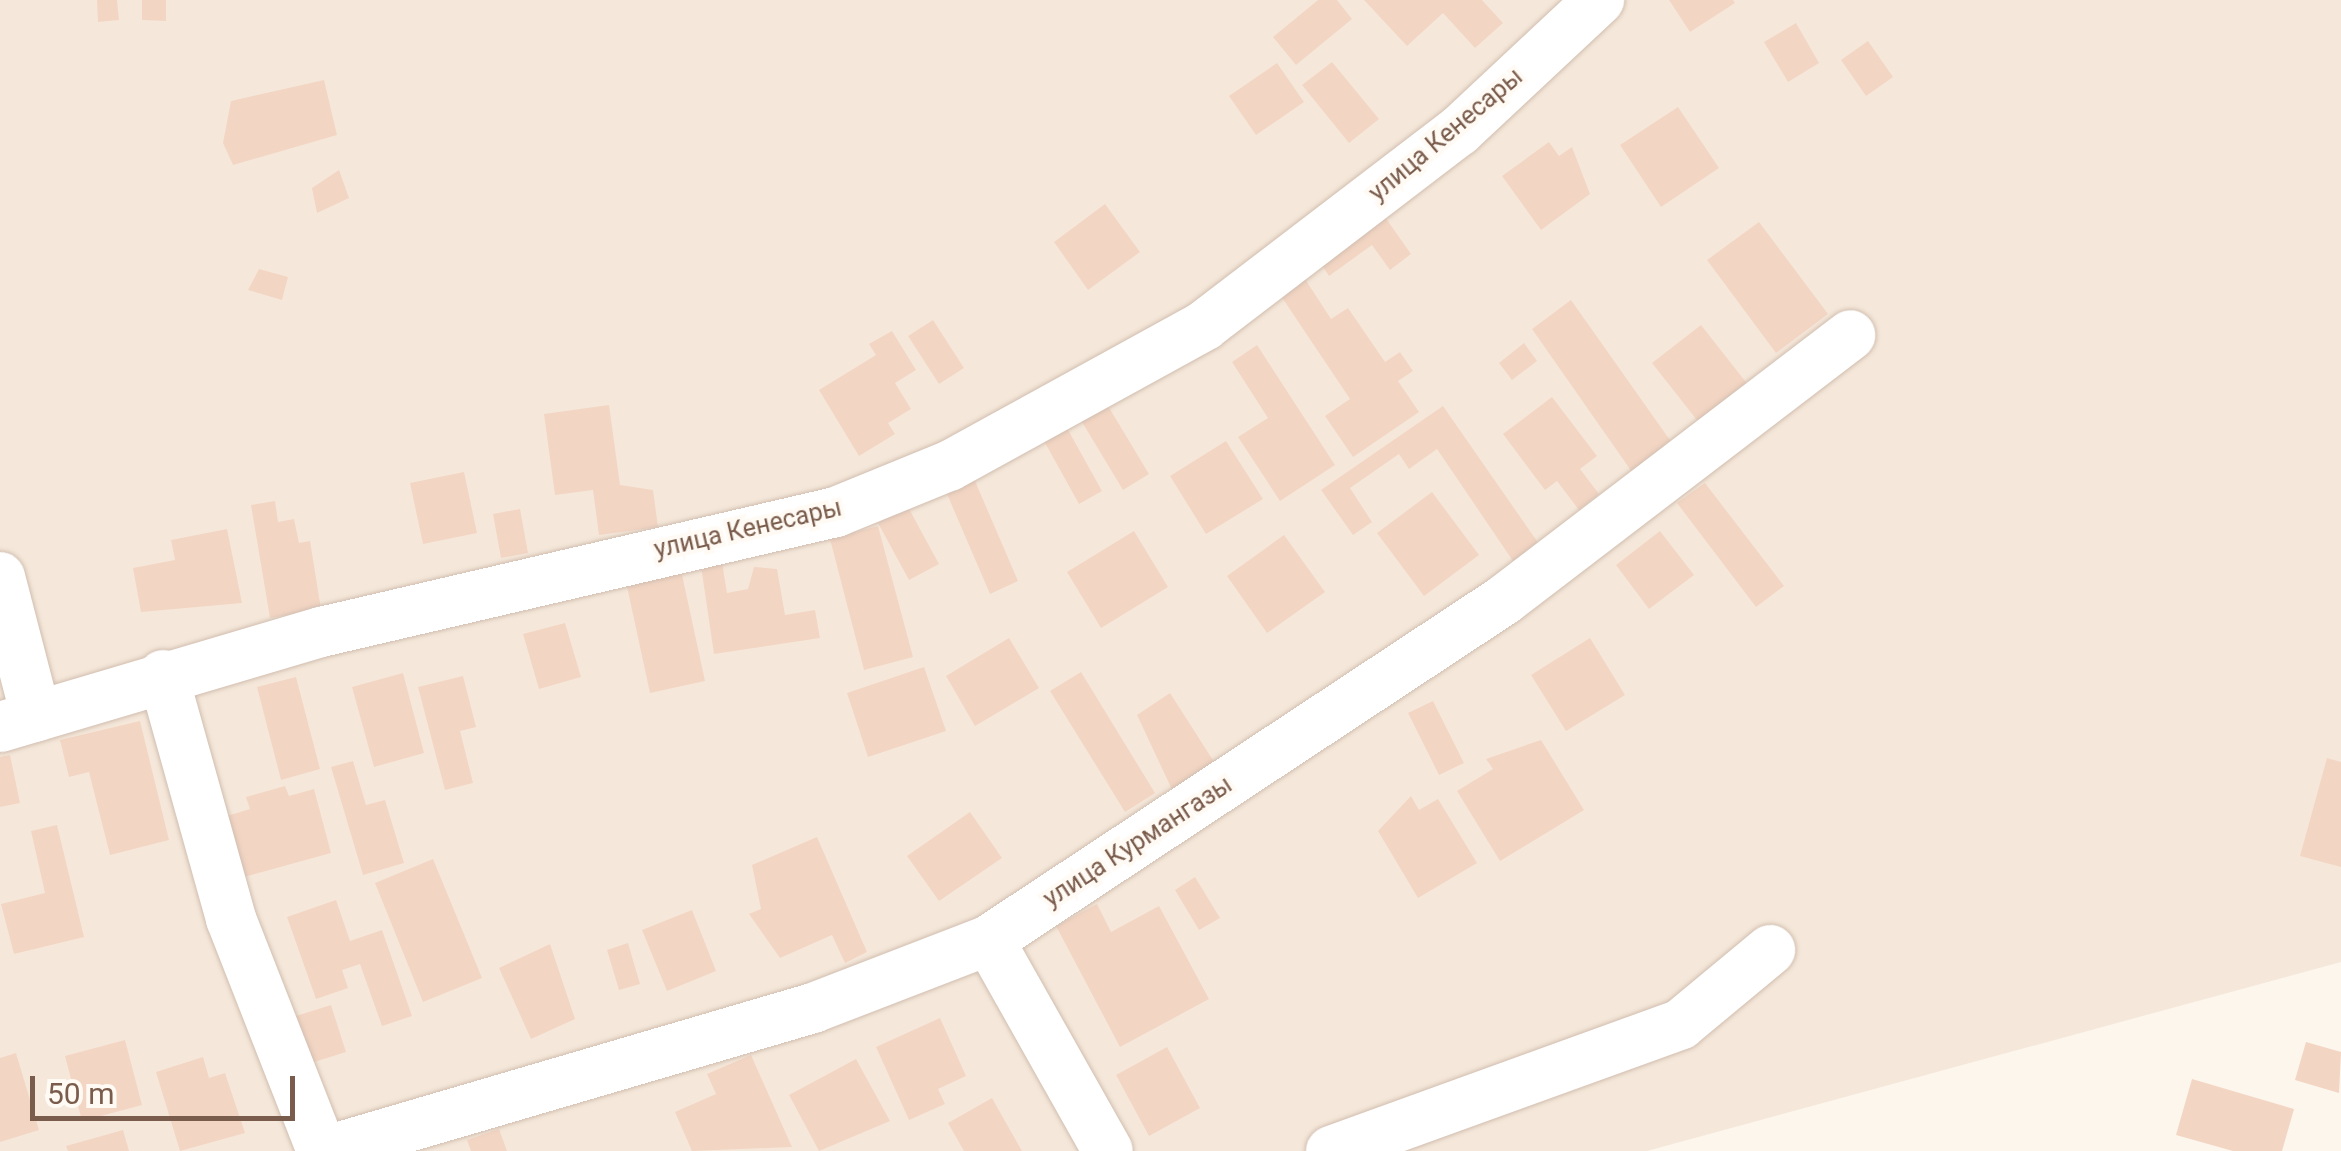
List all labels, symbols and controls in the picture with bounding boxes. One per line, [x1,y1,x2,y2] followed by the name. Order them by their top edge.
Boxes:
[1363,62,1529,208] street label: улица Кенесары
[651,493,845,565] street label: улица Кенесары
[1038,770,1238,914] street label: улица Курмангазы
[35,1056,300,1118] scale bar
[47,1076,114,1111] text: 50 m

